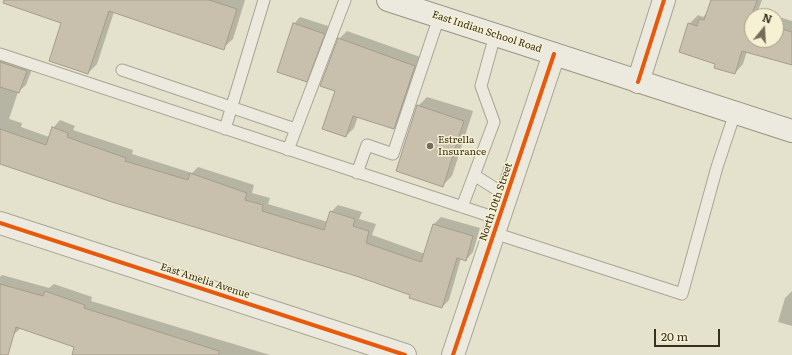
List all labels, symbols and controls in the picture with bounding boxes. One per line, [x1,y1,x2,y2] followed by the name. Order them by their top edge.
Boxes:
[744,8,784,48] north arrow
[431,9,543,55] street label: East Indian School Road
[761,9,774,27] text: N
[438,134,486,158] place label: Estrella Insurance
[425,141,435,151] marker: Estrella Insurance
[477,161,515,243] street label: North 10th Street
[159,261,251,301] street label: East Amelia Avenue
[656,321,722,347] scale bar
[661,327,688,345] text: 20 m

